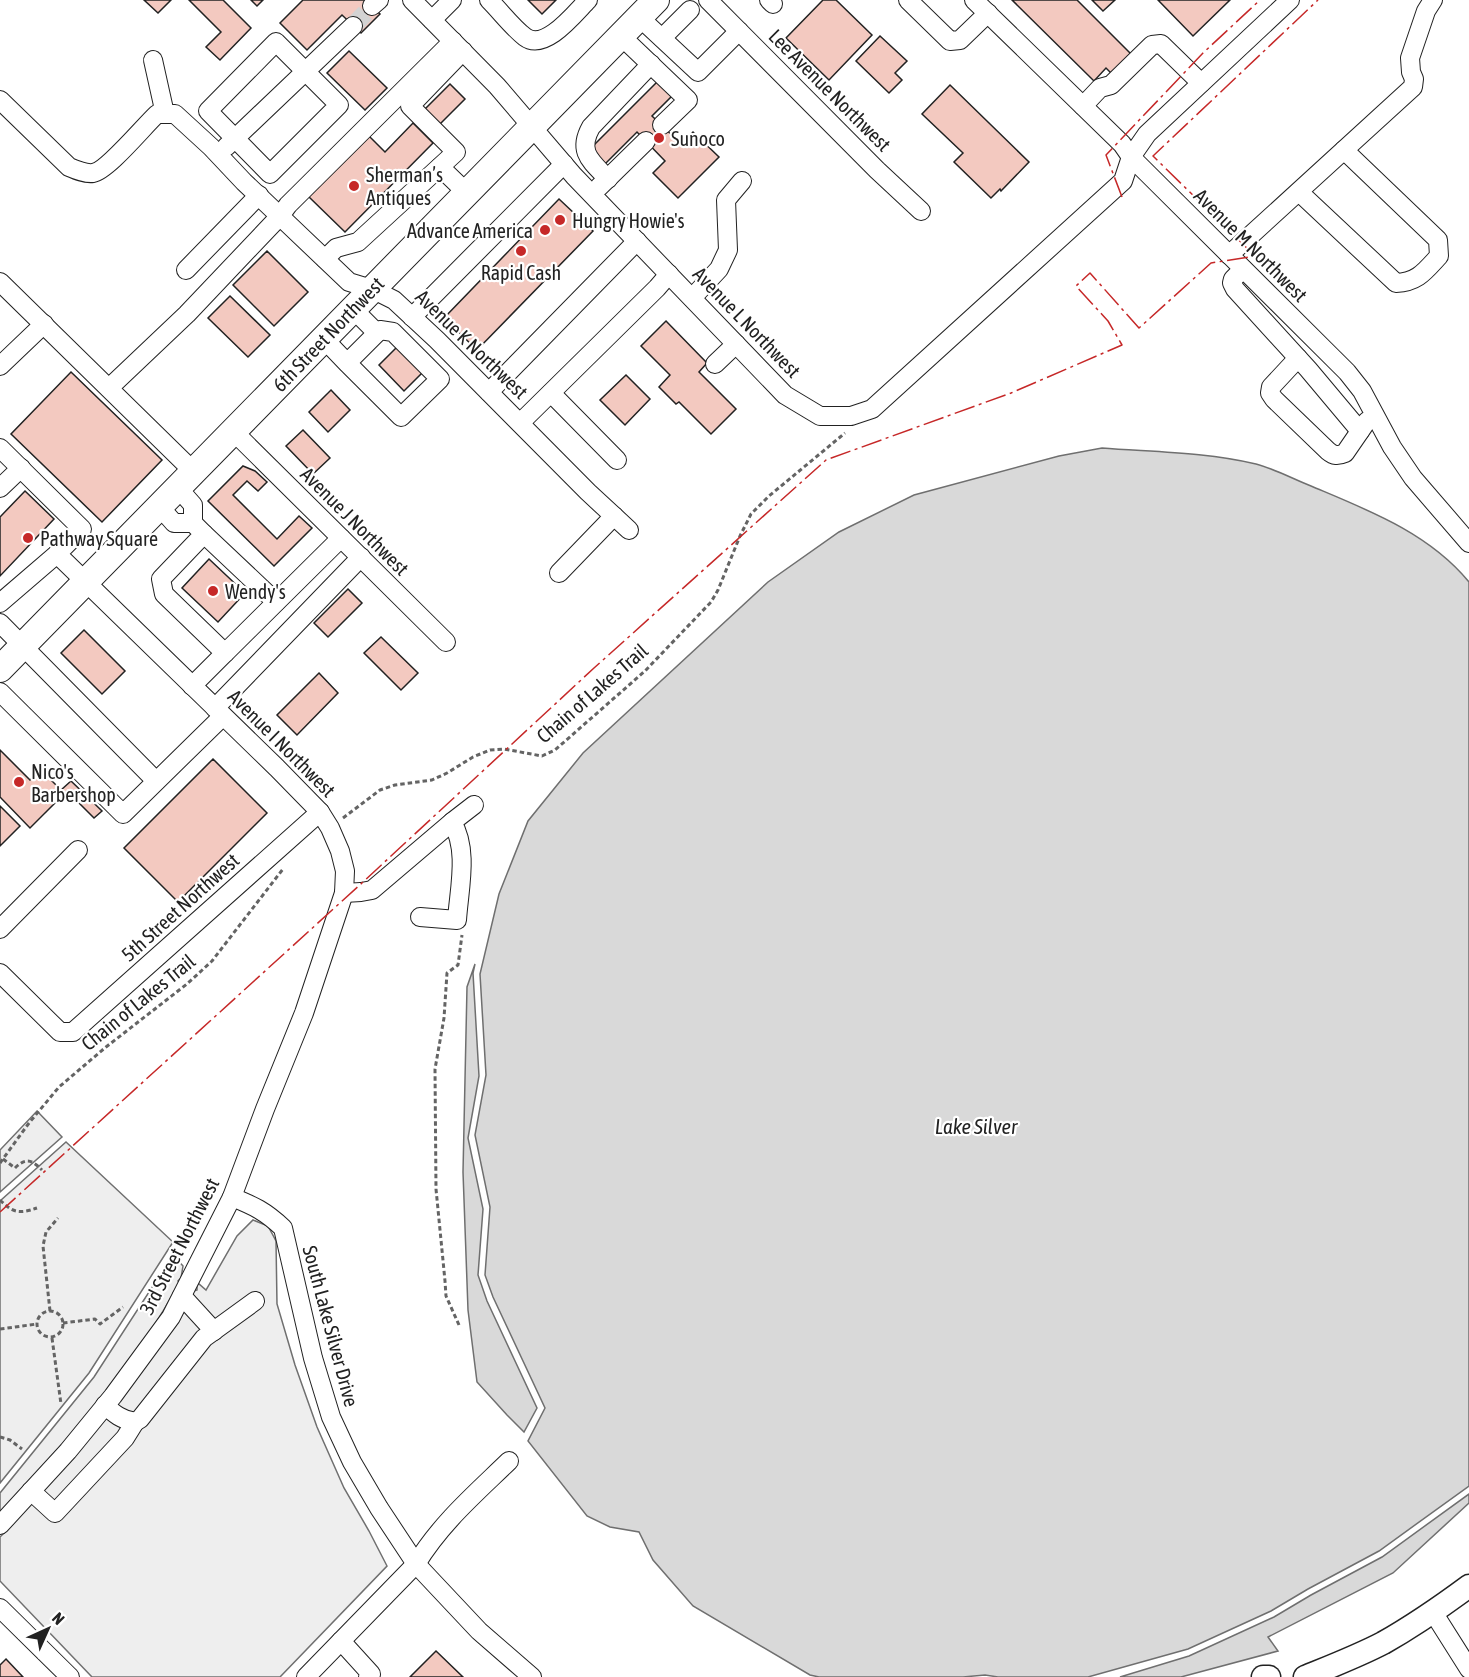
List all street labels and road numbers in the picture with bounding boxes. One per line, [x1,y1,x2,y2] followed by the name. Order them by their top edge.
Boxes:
[764,24,896,156] street label: Lee Avenue Northwest
[1190,184,1312,306] street label: Avenue M Northwest
[689,262,806,382] street label: Avenue L Northwest
[268,272,389,396] street label: 6th Street Northwest
[411,285,533,403] street label: Avenue K Northwest
[296,462,414,580] street label: Avenue J Northwest
[532,638,653,747] street label: Chain of Lakes Trail
[224,685,340,801] street label: Avenue I Northwest
[116,848,244,966] street label: 5th Street Northwest
[77,949,200,1055] street label: Chain of Lakes Trail
[135,1174,223,1318] street label: 3rd Street Northwest
[298,1243,364,1409] street label: South Lake Silver Drive

